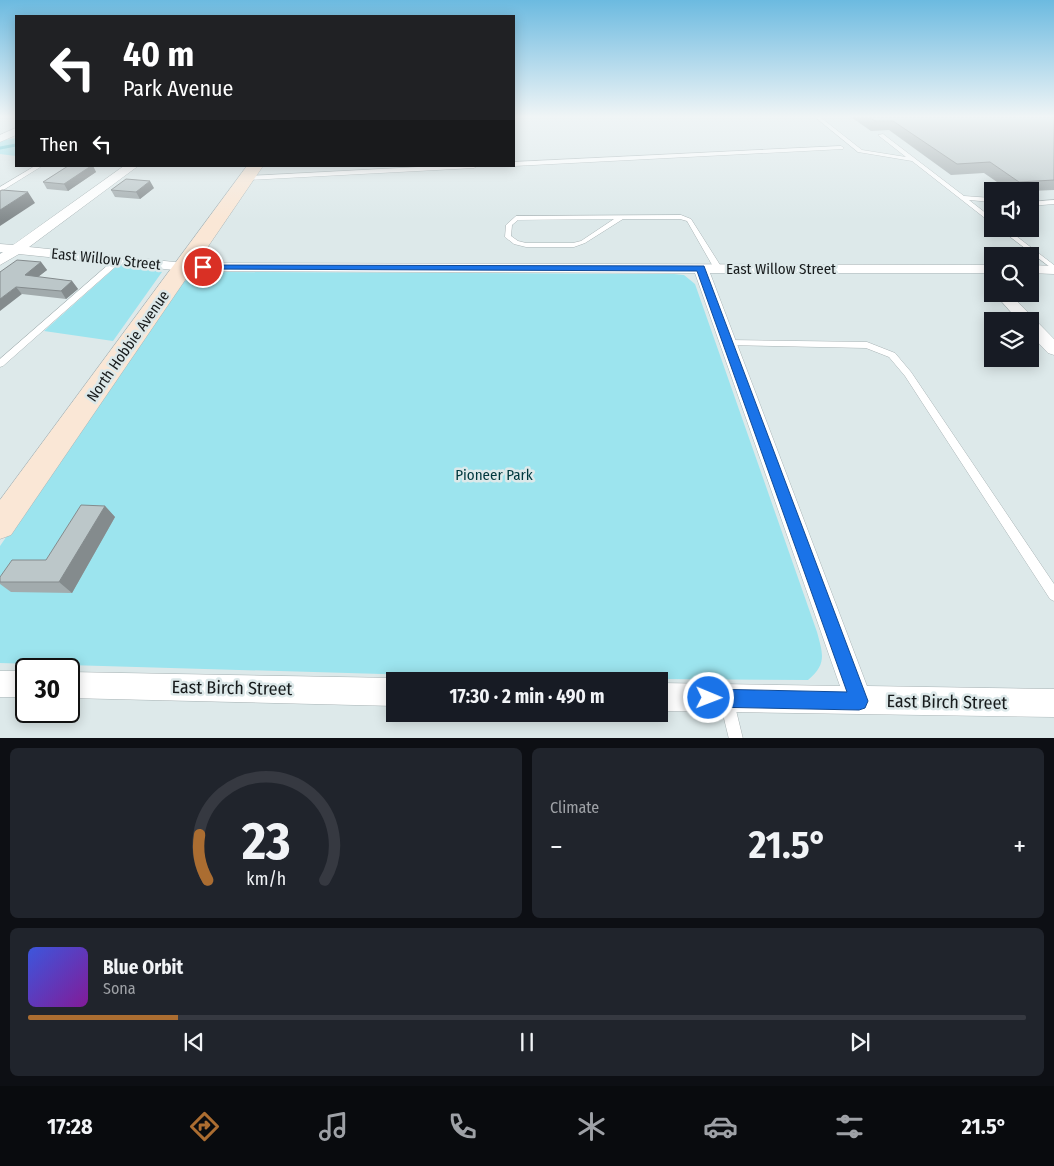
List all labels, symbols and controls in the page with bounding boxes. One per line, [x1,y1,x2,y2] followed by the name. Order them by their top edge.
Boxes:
[123,33,194,75] text: 40 m
[40,35,105,100] icon: left
[123,75,233,102] text: Park Avenue
[88,130,116,158] icon: left
[40,133,78,156] text: Then
[984,182,1039,367] map controls
[984,182,1039,237] button: sound
[50,244,162,274] street label: East Willow Street
[182,246,224,288] pin
[984,247,1039,302] button: search
[189,253,217,281] icon: arrive
[726,260,836,278] street label: East Willow Street
[83,287,173,405] street label: North Hobbie Avenue
[984,312,1039,367] button: layers
[455,466,533,484] park label: Pioneer Park
[15,658,80,723] speed limit sign: 30
[682,671,734,723] position arrow
[172,676,293,700] street label: East Birch Street
[450,685,604,708] text: 17:30 · 2 min · 490 m
[887,690,1008,714] street label: East Birch Street
[550,798,599,817] text: Climate
[241,810,290,873] text: 23
[749,822,827,868] text: 21.5°
[550,830,563,863] text: −
[1013,830,1026,863] text: +
[246,868,286,890] text: km/h
[103,956,183,979] text: Blue Orbit
[103,979,136,998] text: Sona
[180,1028,208,1056] icon: previous
[513,1028,541,1056] icon: pause
[846,1028,874,1056] icon: next
[187,1109,222,1144] icon: directions
[316,1109,351,1144] icon: music
[445,1109,480,1144] icon: phone
[574,1109,609,1144] icon: climate
[703,1109,738,1144] icon: car
[832,1109,867,1144] icon: filters
[47,1113,93,1140] text: 17:28
[962,1113,1007,1140] text: 21.5°

